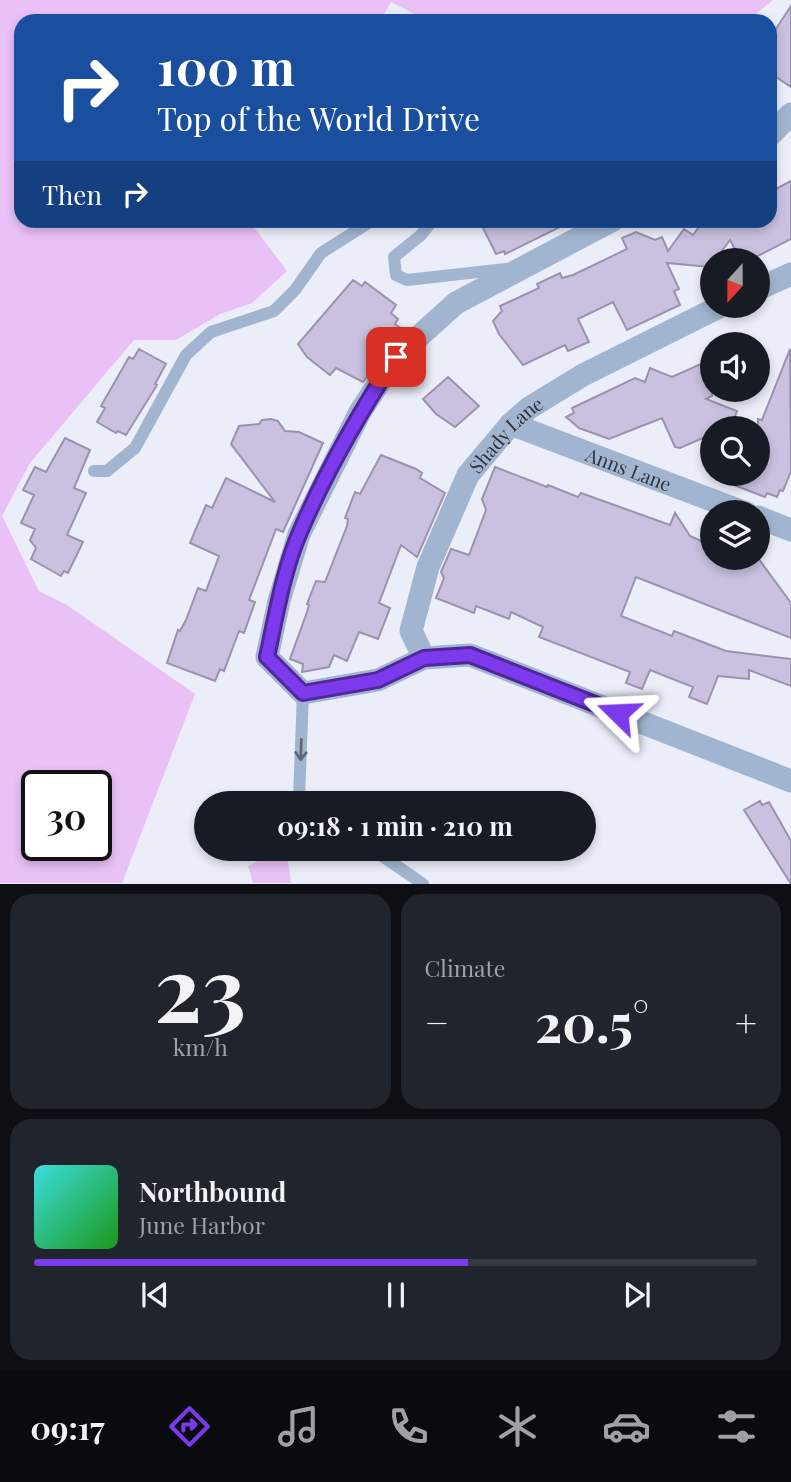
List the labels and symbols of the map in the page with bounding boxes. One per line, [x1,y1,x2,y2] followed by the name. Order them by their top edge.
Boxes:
[700,248,770,318] north arrow
[366,327,426,387] pin
[462,390,547,478] street label: Shady Lane
[581,440,675,497] street label: Anns Lane
[581,676,655,750] position arrow
[294,738,307,761] one-way arrow
[21,770,112,861] speed limit sign: 30

